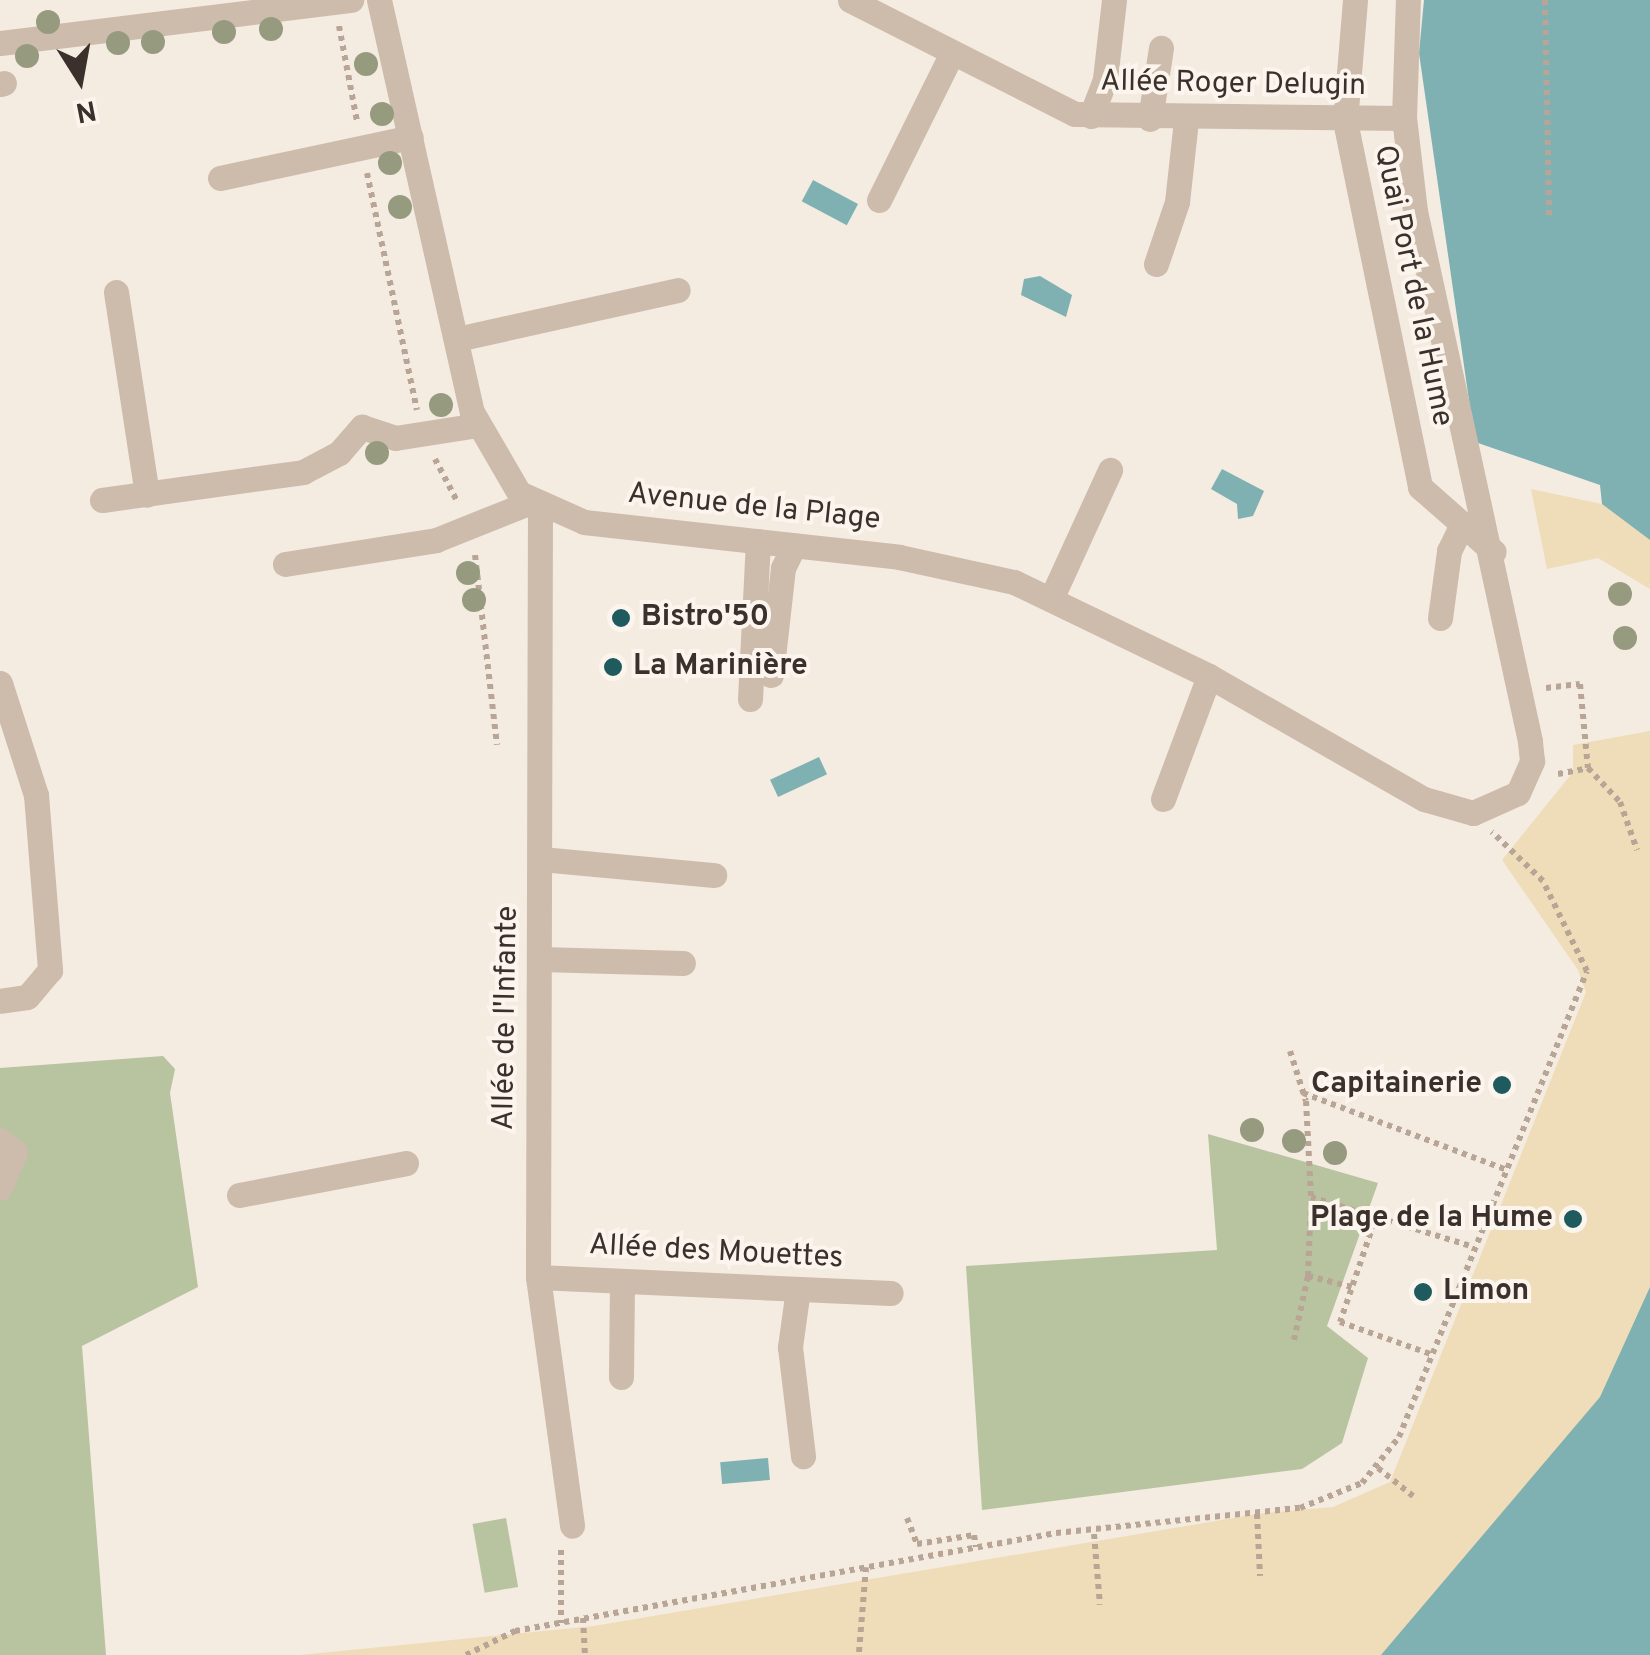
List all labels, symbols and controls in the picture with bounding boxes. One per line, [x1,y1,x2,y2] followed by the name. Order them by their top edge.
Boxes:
[30,30,130,130] north arrow
[1100,65,1366,105] street label: Allée Roger Delugin
[72,90,99,129] text: N
[1365,142,1459,430] street label: Quai Port de la Hume
[626,477,882,539] street label: Avenue de la Plage
[641,600,769,636] place label: Bistro'50
[610,607,632,629] marker: Bistro'50
[633,649,808,685] place label: La Marinière
[602,656,624,678] marker: La Marinière
[487,905,527,1131] street label: Allée de l'Infante
[1311,1067,1482,1103] place label: Capitainerie
[1491,1074,1513,1096] marker: Capitainerie
[1310,1201,1553,1237] place label: Plage de la Hume
[1562,1208,1584,1230] marker: Plage de la Hume
[588,1228,844,1278] street label: Allée des Mouettes
[1443,1274,1529,1310] place label: Limon
[1412,1281,1434,1303] marker: Limon

